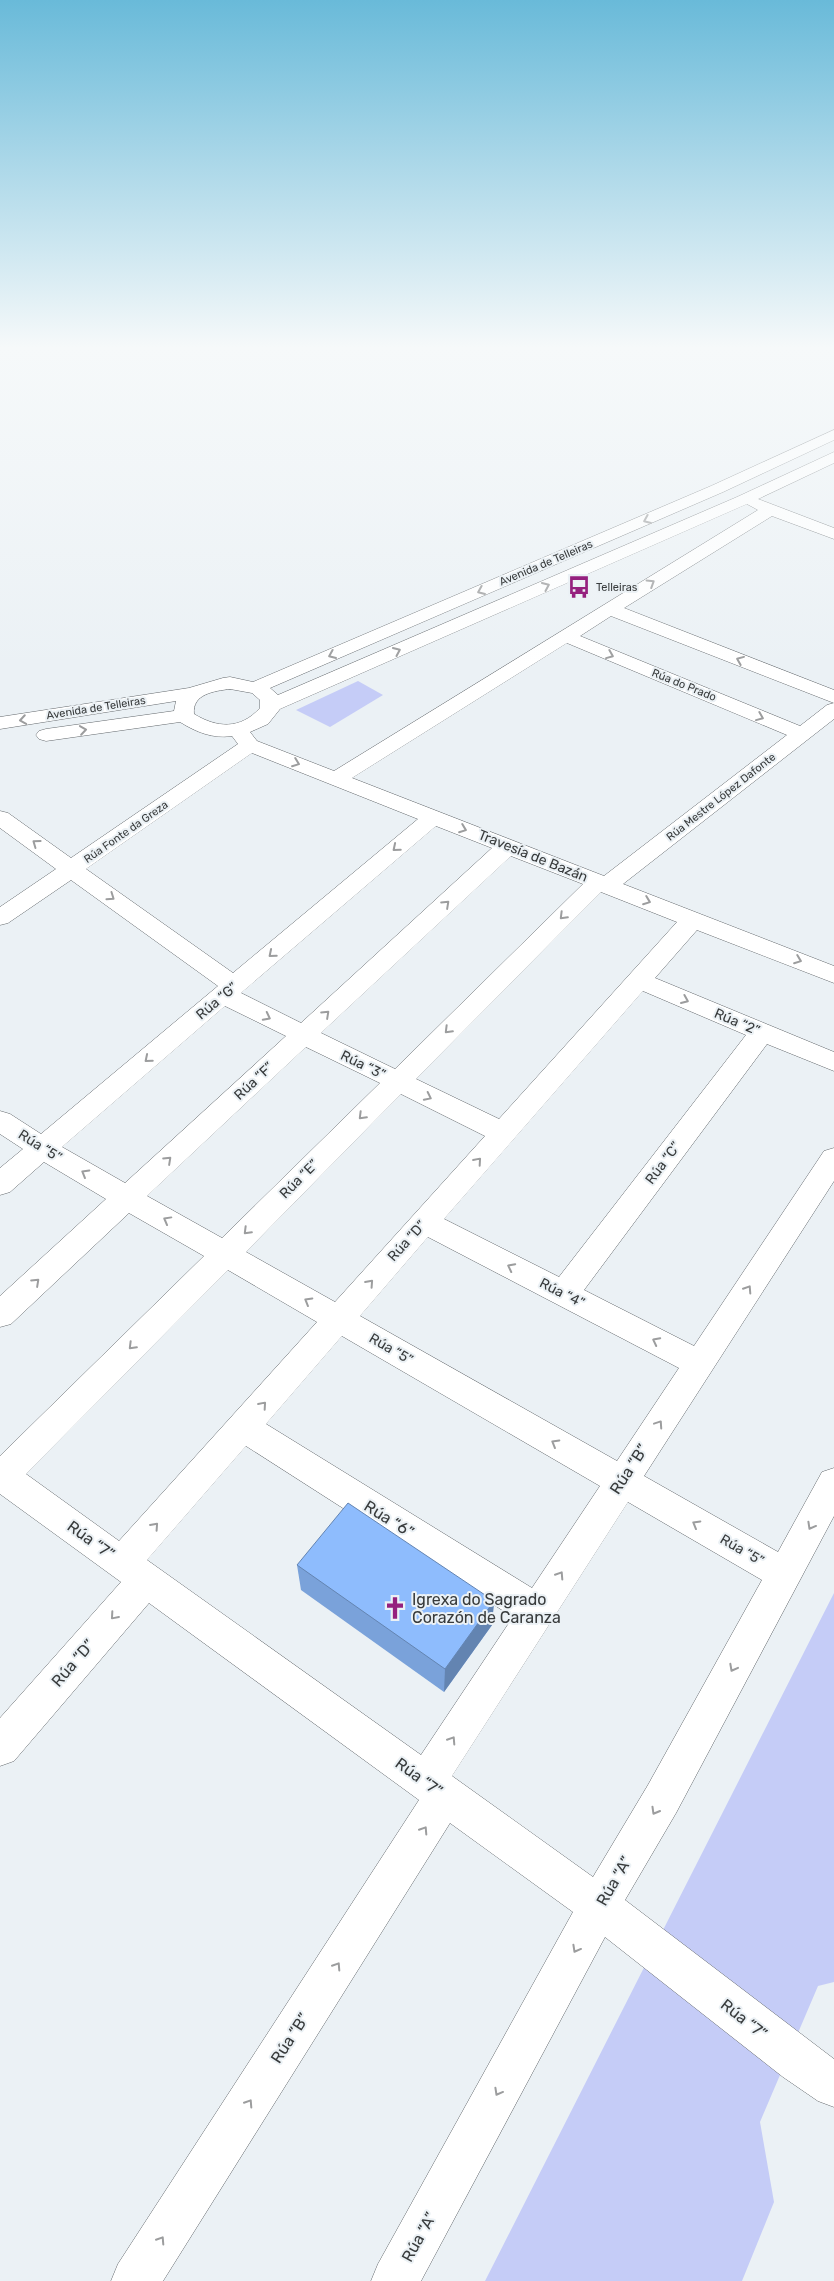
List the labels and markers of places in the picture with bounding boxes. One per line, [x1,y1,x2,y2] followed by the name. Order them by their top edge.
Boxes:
[566,574,592,600] bus stop icon: Telleiras
[596,581,638,594] place label: Telleiras
[412,1590,561,1627] place label: Igrexa do Sagrado Corazón de Caranza
[382,1595,408,1621] church icon: Igrexa do Sagrado Corazón de Caranza

